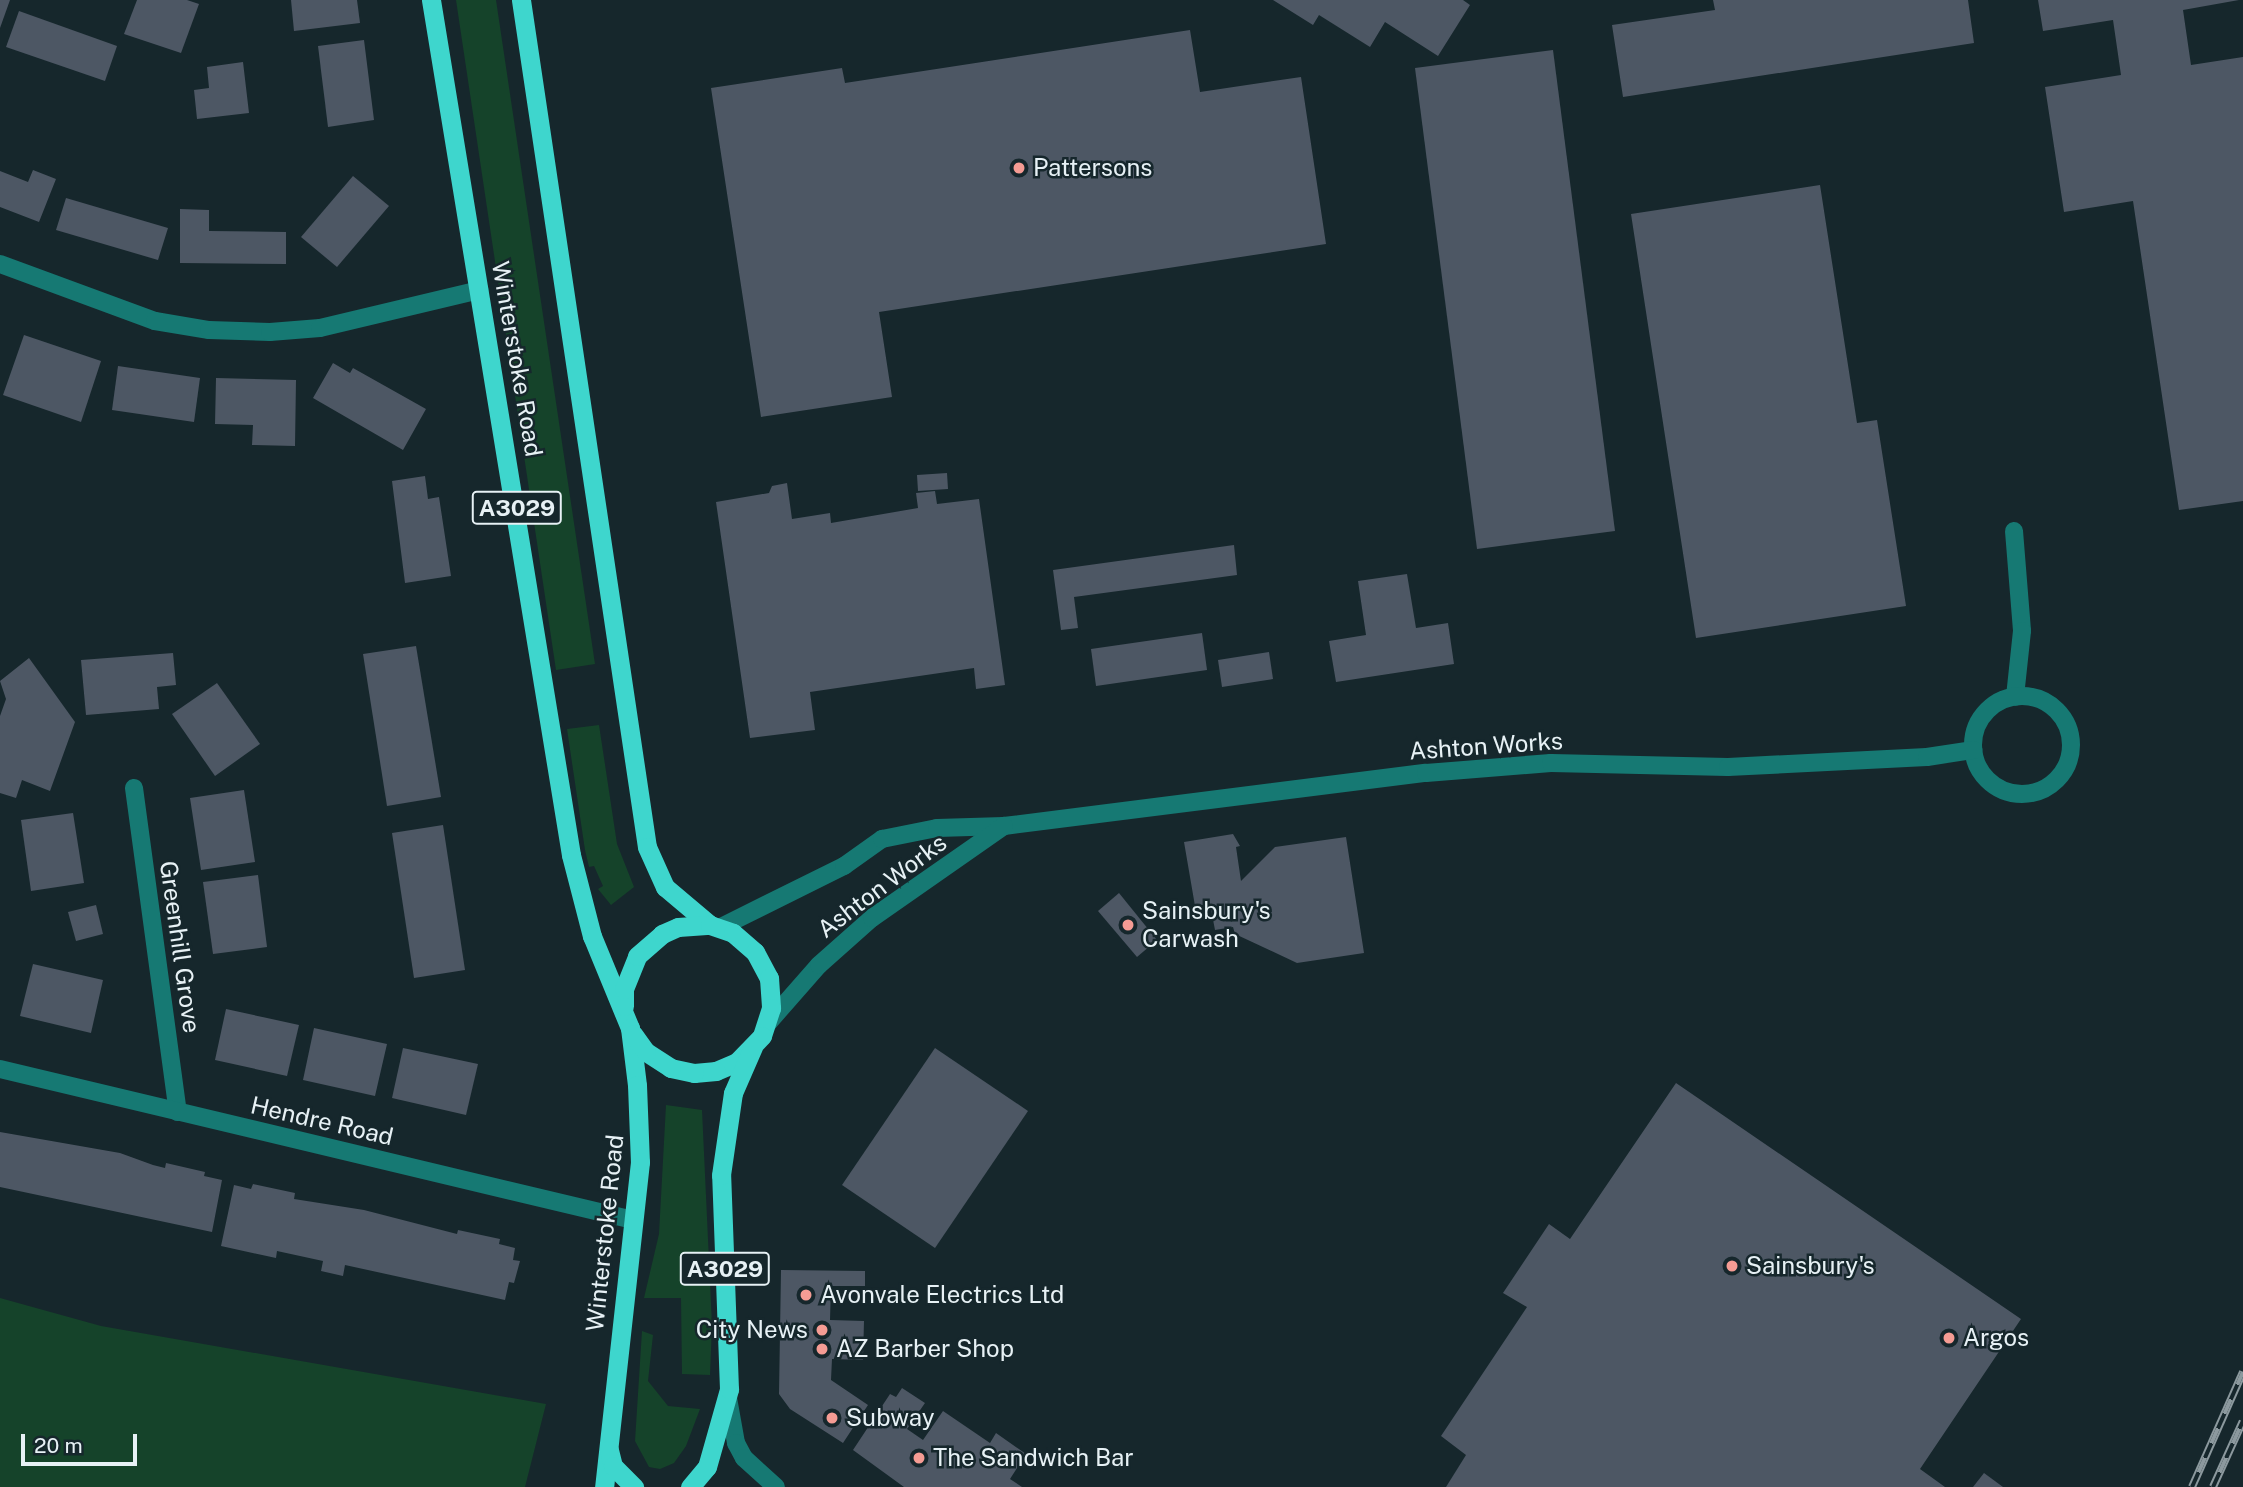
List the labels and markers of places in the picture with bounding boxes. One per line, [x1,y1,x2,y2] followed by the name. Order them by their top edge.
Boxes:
[1033,154,1152,182] place label: Pattersons
[1011,160,1027,176] marker: Pattersons
[1142,897,1271,953] place label: Sainsbury's Carwash
[1120,917,1136,933] marker: Sainsbury's Carwash
[1746,1252,1875,1280] place label: Sainsbury's
[1724,1258,1740,1274] marker: Sainsbury's
[820,1281,1065,1309] place label: Avonvale Electrics Ltd
[798,1287,814,1303] marker: Avonvale Electrics Ltd
[696,1316,808,1344] place label: City News
[814,1322,830,1338] marker: City News
[1963,1324,2029,1352] place label: Argos
[1941,1330,1957,1346] marker: Argos
[836,1335,1014,1363] place label: AZ Barber Shop
[814,1341,830,1357] marker: AZ Barber Shop
[846,1404,934,1432] place label: Subway
[824,1410,840,1426] marker: Subway
[933,1444,1134,1472] place label: The Sandwich Bar
[911,1450,927,1466] marker: The Sandwich Bar

